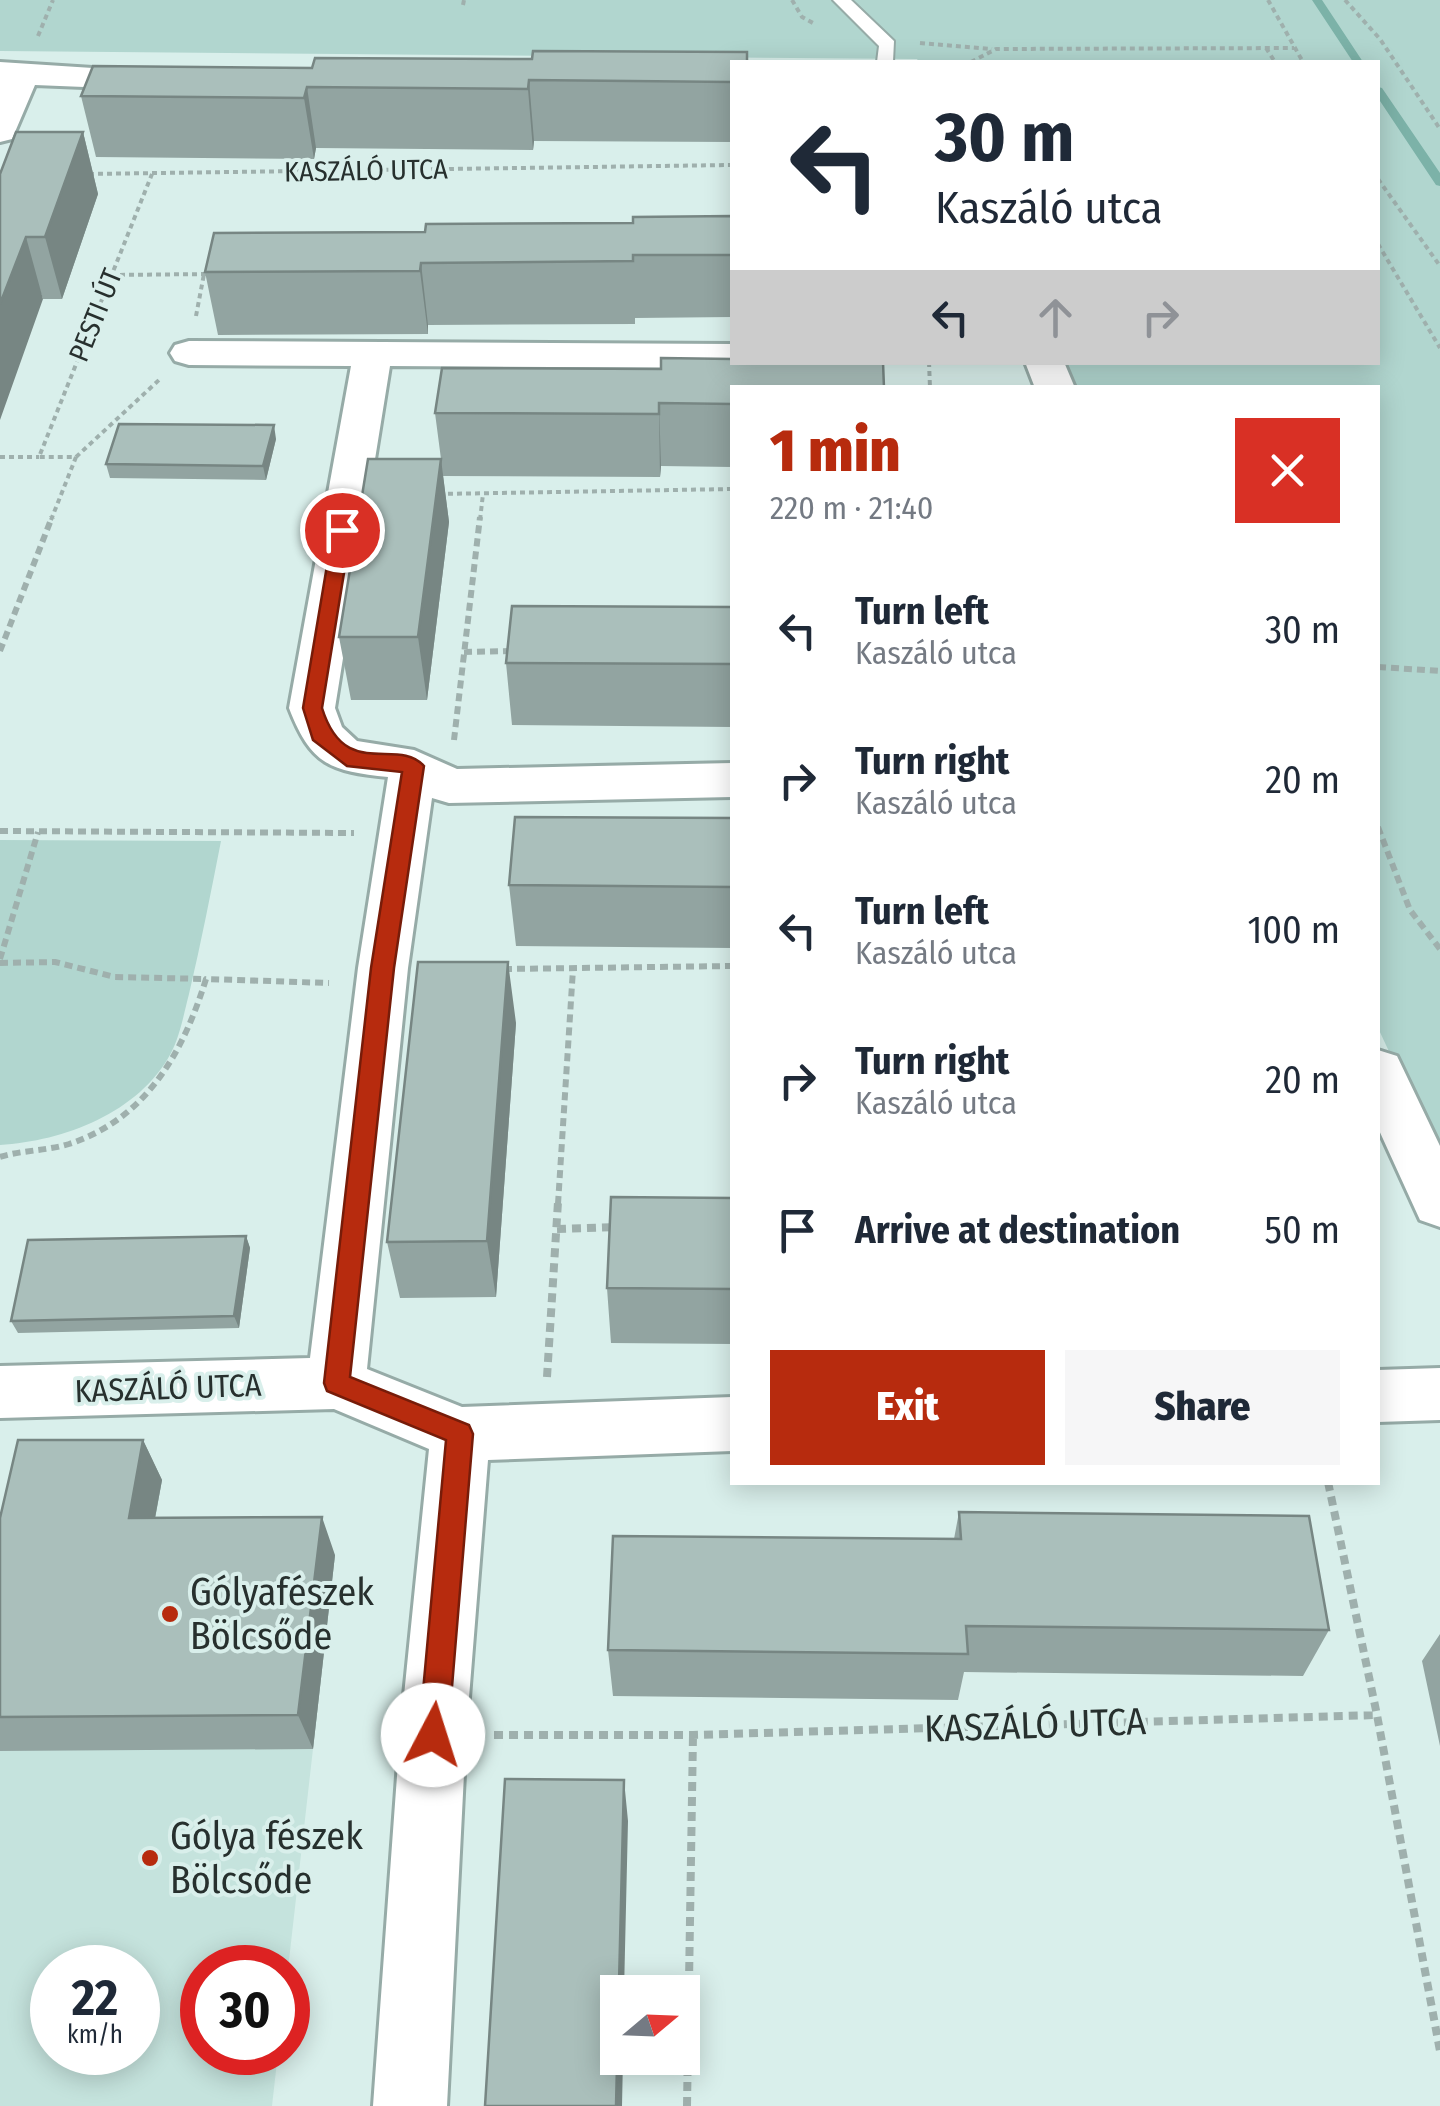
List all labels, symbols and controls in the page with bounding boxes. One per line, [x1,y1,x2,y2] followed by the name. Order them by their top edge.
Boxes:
[935,96,1074,180] text: 30 m
[770,100,900,230] icon: left
[284,153,448,188] street label: KASZÁLÓ UTCA
[935,181,1163,235] text: Kaszáló utca
[62,264,129,366] street label: PESTI ÚT
[923,290,978,345] icon: left
[1028,290,1083,345] icon: ahead
[1133,290,1188,345] icon: right
[770,415,901,487] text: 1 min
[1235,418,1340,523] button: close
[300,488,385,573] pin
[770,489,934,527] text: 220 m · 21:40
[315,503,370,558] icon: arrive
[855,588,989,634] text: Turn left
[770,603,825,658] icon: left
[1265,607,1340,653] text: 30 m
[855,634,1017,672] text: Kaszáló utca
[855,738,1009,784] text: Turn right
[770,753,825,808] icon: right
[1265,757,1340,803] text: 20 m
[855,784,1017,822] text: Kaszáló utca
[855,888,989,934] text: Turn left
[770,903,825,958] icon: left
[1247,907,1340,953] text: 100 m
[855,934,1017,972] text: Kaszáló utca
[855,1038,1009,1084] text: Turn right
[770,1053,825,1108] icon: right
[1265,1057,1340,1103] text: 20 m
[855,1084,1017,1122] text: Kaszáló utca
[770,1203,825,1258] icon: arrive
[855,1207,1180,1253] text: Arrive at destination
[1265,1207,1340,1253] text: 50 m
[770,1350,1045,1465] button: Exit
[1065,1350,1340,1465] button: Share
[74,1366,262,1410] street label: KASZÁLÓ UTCA
[190,1569,374,1659] place label: Gólyafészek Bölcsőde
[159,1603,181,1625] marker: Gólyafészek Bölcsőde
[381,1683,485,1787] position arrow
[923,1698,1147,1752] street label: KASZÁLÓ UTCA
[170,1813,363,1903] place label: Gólya fészek Bölcsőde
[139,1847,161,1869] marker: Gólya fészek Bölcsőde
[180,1945,310,2075] speed limit sign: 30
[72,1968,118,2028] text: 22
[600,1975,700,2075] north arrow
[600,1975,700,2075] map controls
[67,2020,123,2050] text: km/h

